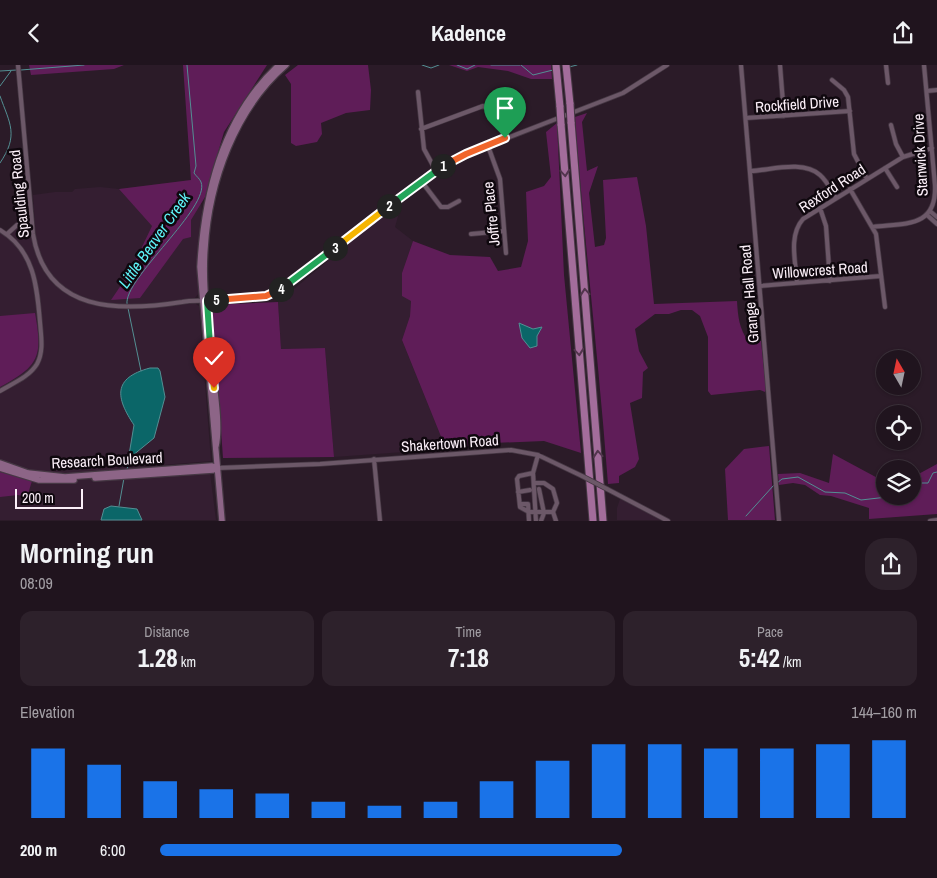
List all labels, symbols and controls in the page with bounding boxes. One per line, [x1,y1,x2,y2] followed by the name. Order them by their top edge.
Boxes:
[431,18,506,48] text: Kadence
[20,19,48,47] icon: back
[889,19,917,47] icon: share
[484,87,526,138] pin
[754,91,840,117] street label: Rockfield Drive
[491,94,519,122] icon: arrive
[907,113,933,197] street label: Stanwick Drive
[4,149,34,239] street label: Spaulding Road
[430,153,456,179] pin: 1
[440,157,447,175] text: 1
[794,159,870,217] street label: Rexford Road
[559,169,570,177] one-way arrow
[477,181,505,247] street label: Joffre Place
[113,187,195,292] water label: Little Beaver Creek
[376,193,402,219] pin: 2
[386,197,393,215] text: 2
[322,235,348,261] pin: 3
[332,239,339,257] text: 3
[734,244,764,344] street label: Grange Hall Road
[772,256,868,284] street label: Willowcrest Road
[268,277,294,301] pin: 4
[278,280,285,298] text: 4
[204,287,228,313] pin: 5
[579,288,590,296] one-way arrow
[213,291,220,309] text: 5
[193,337,235,388] pin
[200,344,228,372] icon: check
[574,349,585,357] one-way arrow
[876,350,921,395] north arrow
[876,350,921,505] map controls
[876,405,921,450] button: locate
[400,429,500,457] street label: Shakertown Road
[51,447,163,473] street label: Research Boulevard
[593,450,604,458] one-way arrow
[876,460,921,505] button: layers
[15,485,82,509] scale bar
[22,489,54,507] text: 200 m
[20,534,154,572] text: Morning run
[865,538,917,590] button: share
[20,572,53,594] text: 08:09
[144,623,189,641] text: Distance
[456,623,481,641] text: Time
[757,623,783,641] text: Pace
[138,641,178,675] text: 1.28
[448,641,489,675] text: 7:18
[739,641,780,675] text: 5:42
[178,653,196,671] text: km
[780,653,802,671] text: /km
[20,701,75,723] text: Elevation
[851,701,917,723] text: 144–160 m
[20,839,57,861] text: 200 m
[100,839,126,861] text: 6:00

